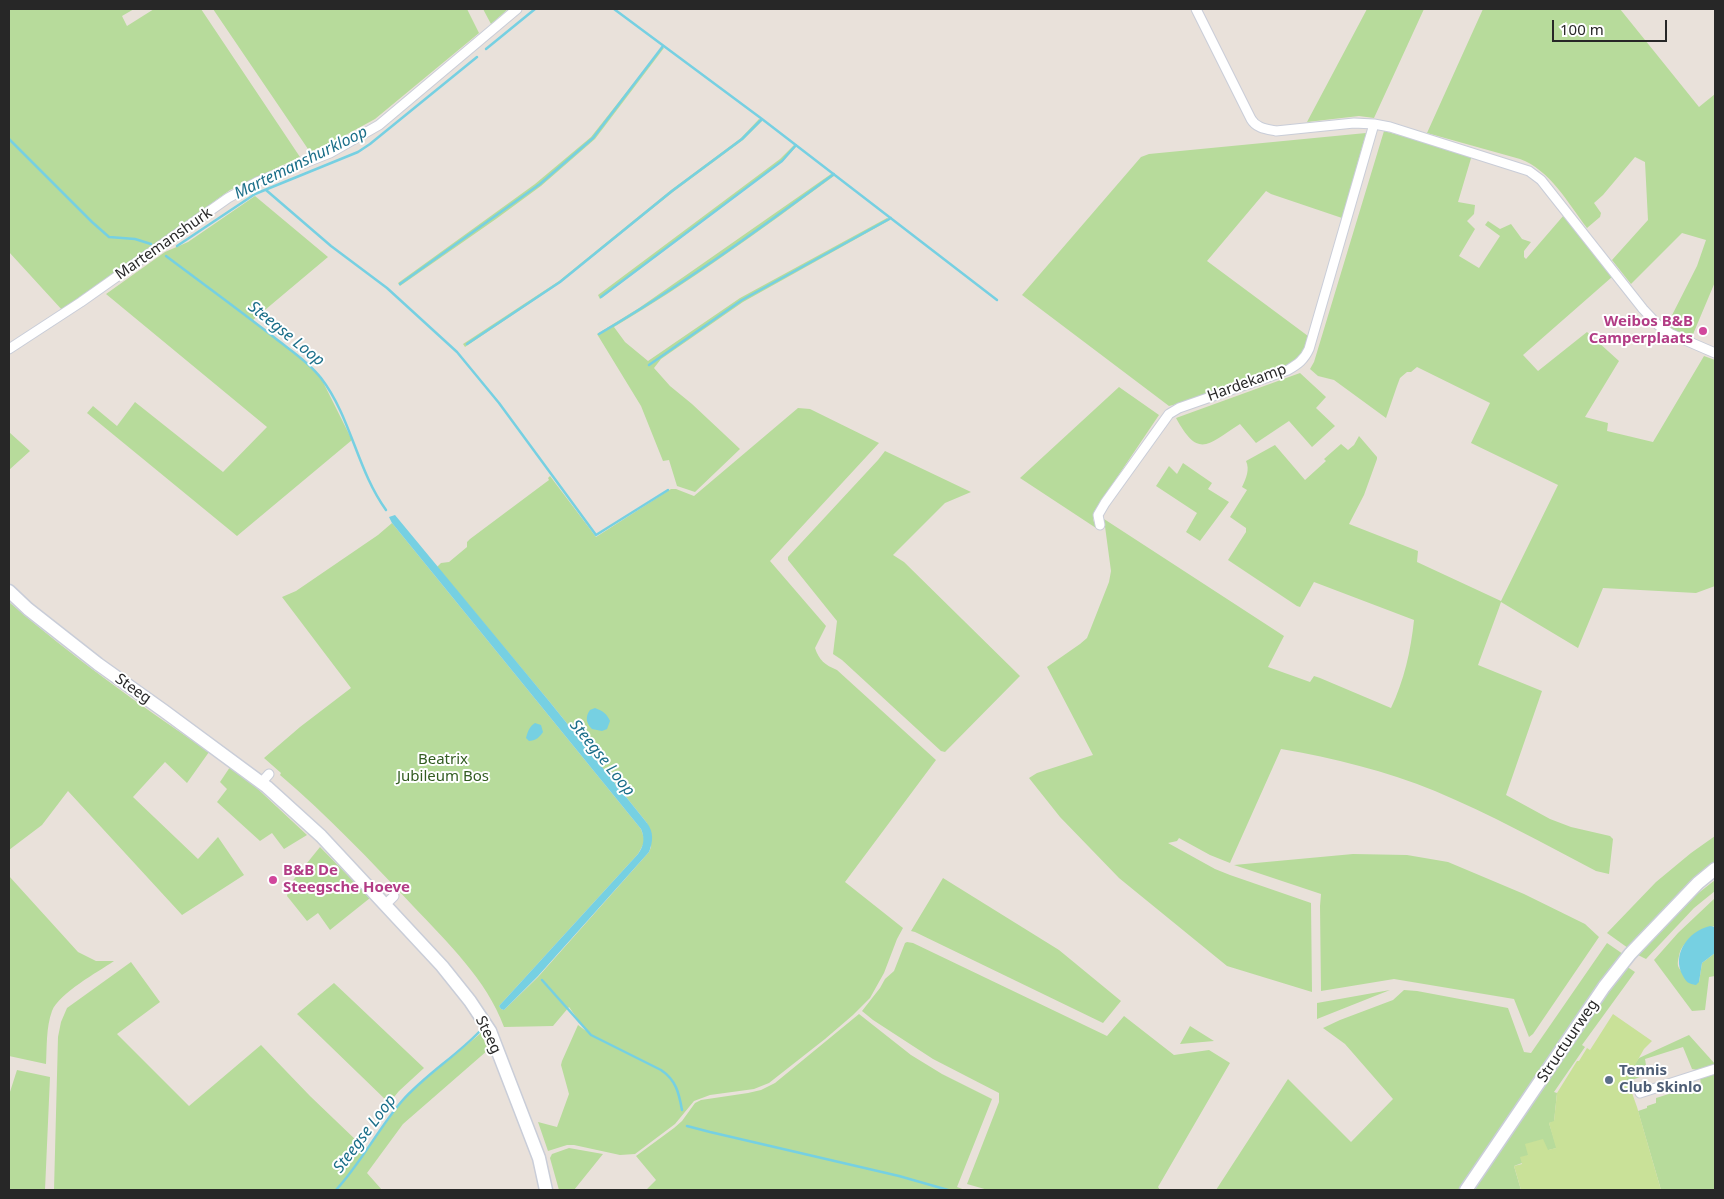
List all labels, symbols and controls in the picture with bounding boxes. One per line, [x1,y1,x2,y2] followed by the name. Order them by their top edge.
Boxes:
[1554,10,1669,42] scale bar
[1560,19,1604,39] text: 100 m
[231,122,371,204] water label: Martemanshurkloop
[112,204,216,284] street label: Martemanshurk
[244,297,328,371] water label: Steegse Loop
[1589,313,1693,348] place label: Weibos B&B Camperplaats
[1697,325,1709,337] marker: Weibos B&B Camperplaats
[1205,360,1289,406] street label: Hardekamp
[112,670,154,708] street label: Steeg
[565,716,639,800] water label: Steegse Loop
[397,751,489,786] park label: Beatrix Jubileum Bos
[283,862,410,897] place label: B&B De Steegsche Hoeve
[267,874,279,886] marker: B&B De Steegsche Hoeve
[1534,996,1602,1086] street label: Structuurweg
[471,1013,505,1057] street label: Steeg
[1619,1062,1702,1097] place label: Tennis Club Skinlo
[1603,1074,1615,1086] marker: Tennis Club Skinlo
[329,1091,401,1177] water label: Steegse Loop

